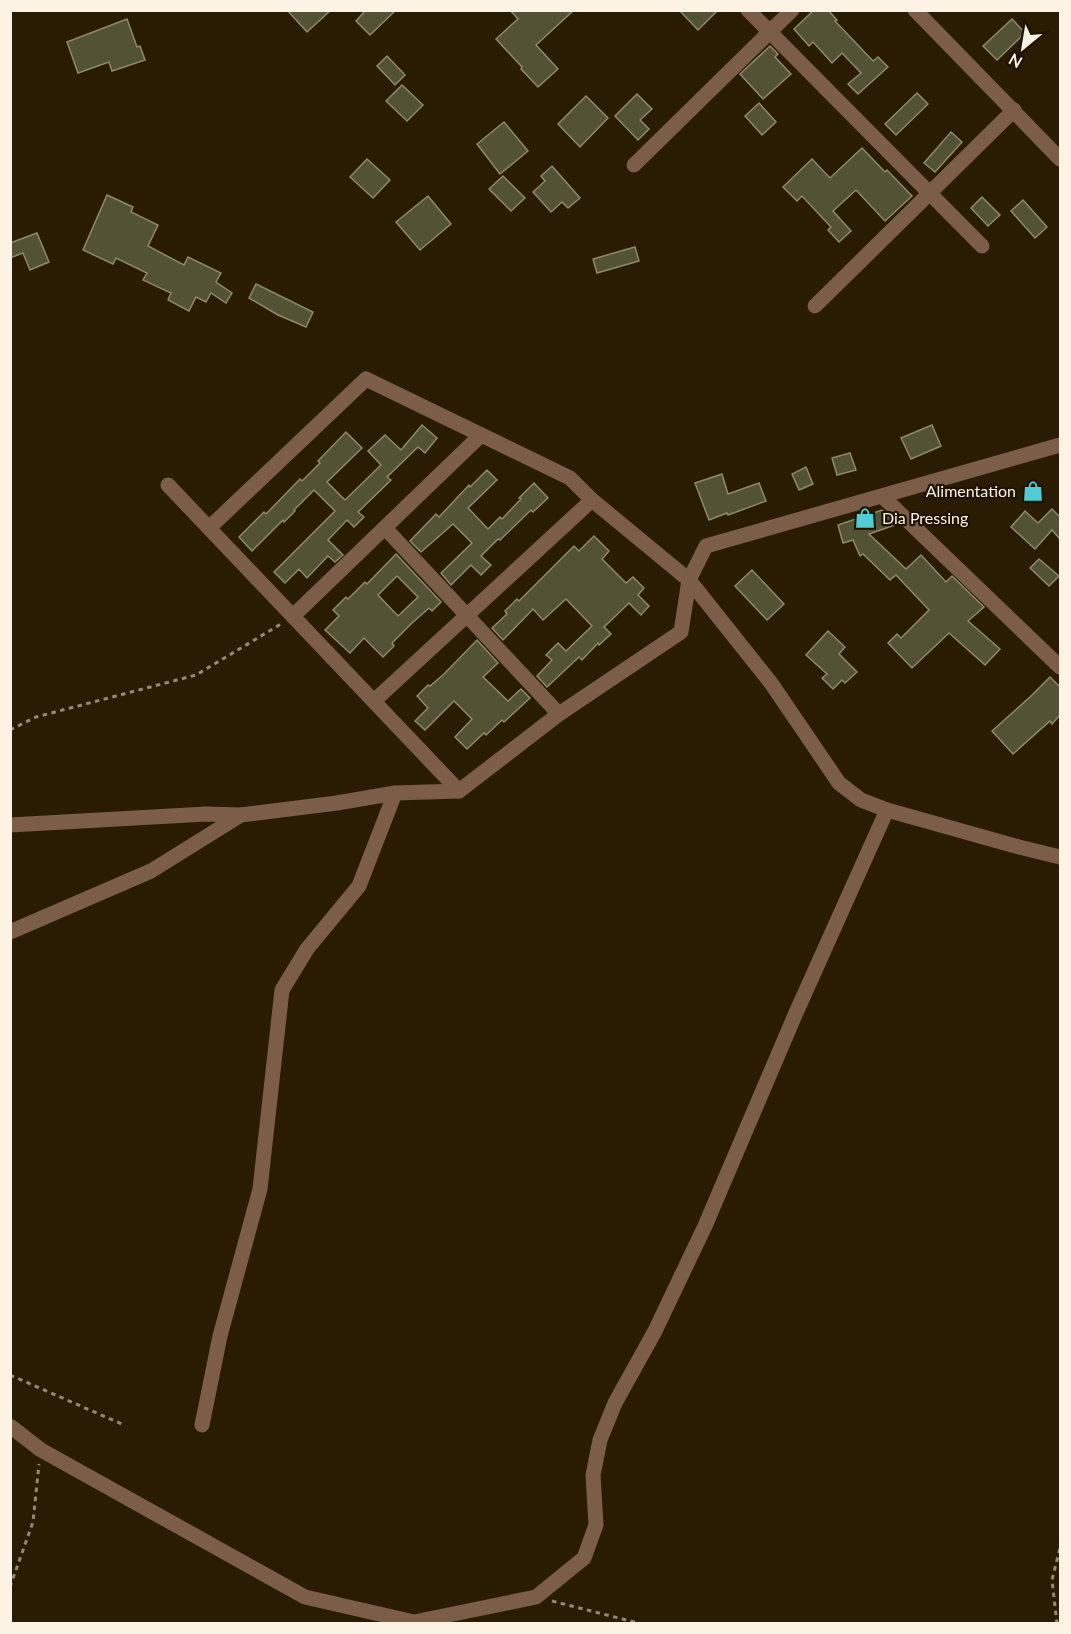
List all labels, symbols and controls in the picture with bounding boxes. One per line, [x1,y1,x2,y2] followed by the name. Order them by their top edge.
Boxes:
[993,18,1053,78] north arrow
[1005,50,1025,73] text: N
[1021,479,1045,503] shop icon: Alimentation
[926,481,1016,500] place label: Alimentation
[853,506,877,530] shop icon: Dia Pressing
[882,508,968,527] place label: Dia Pressing

